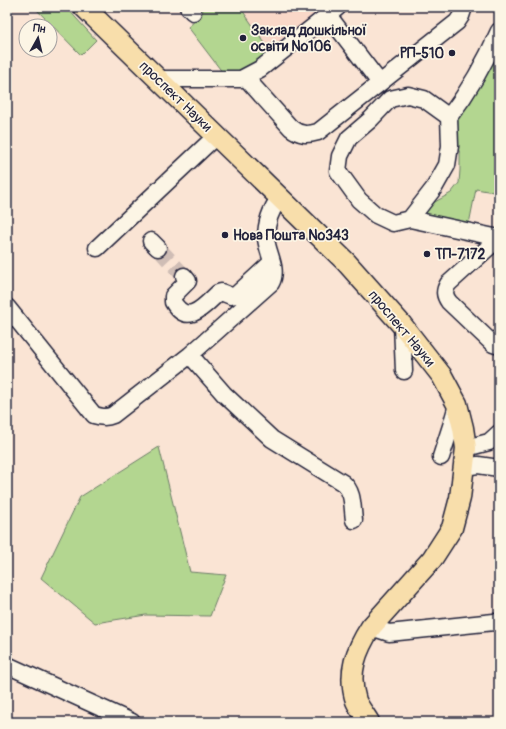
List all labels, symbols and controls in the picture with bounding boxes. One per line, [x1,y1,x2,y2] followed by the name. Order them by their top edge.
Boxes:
[18,18,58,58] north arrow
[32,21,47,36] text: Пн
[250,22,367,55] place label: Заклад дошкільної освіти №106
[238,33,248,43] marker: Заклад дошкільної освіти №106
[400,45,444,62] place label: РП-510
[447,48,457,58] marker: РП-510
[136,57,216,135] street label: проспект Науки
[233,227,349,244] place label: Нова Пошта №343
[220,230,230,240] marker: Нова Пошта №343
[434,246,485,263] place label: ТП-7172
[422,249,432,259] marker: ТП-7172
[365,287,438,370] street label: проспект Науки

